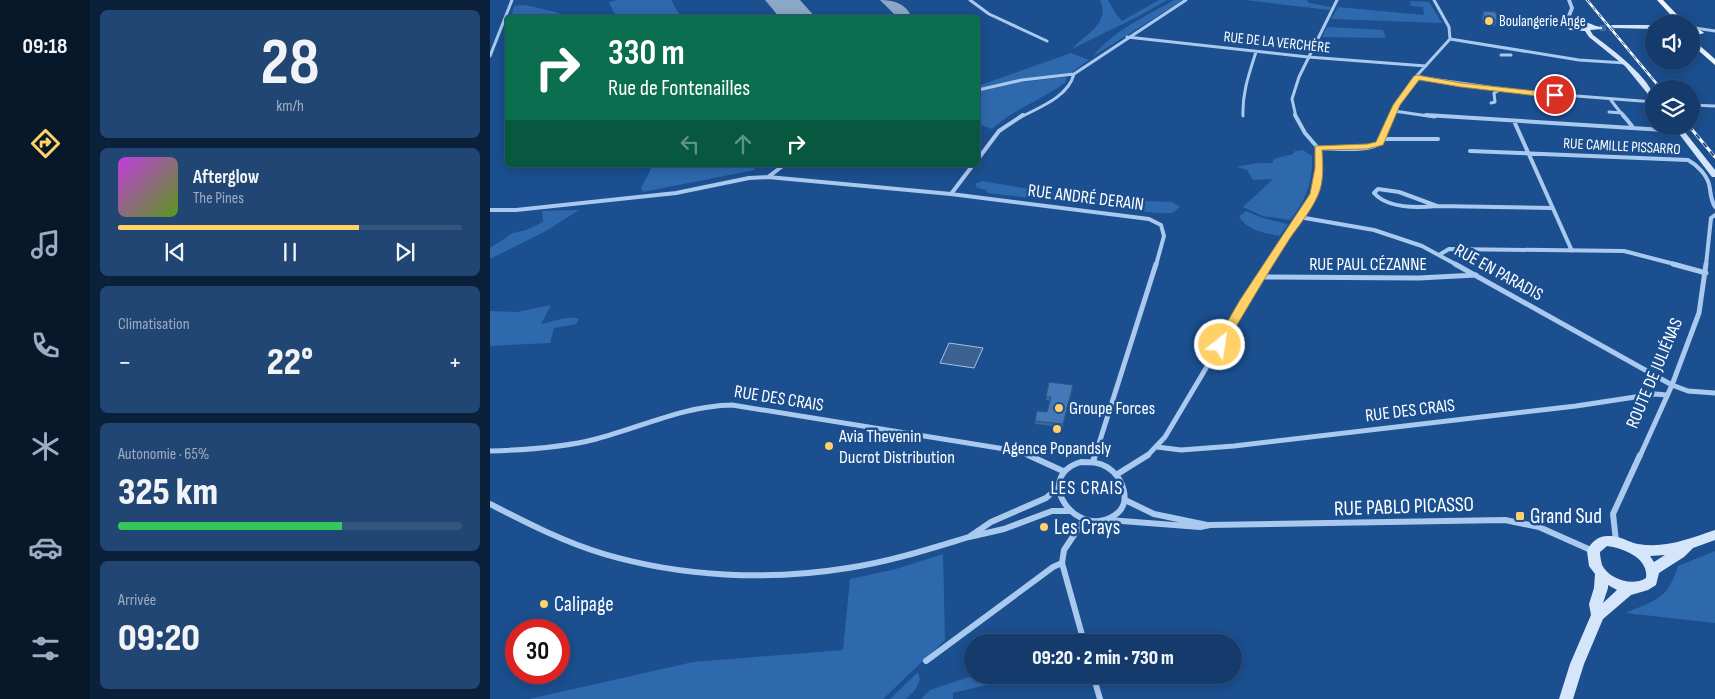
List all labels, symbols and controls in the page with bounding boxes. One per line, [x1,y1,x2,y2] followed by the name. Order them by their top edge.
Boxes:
[1499,12,1586,31] place label: Boulangerie Ange
[1483,15,1495,27] marker: Boulangerie Ange
[1645,15,1700,135] map controls
[1645,15,1700,70] button: sound
[260,25,320,103] text: 28
[1223,27,1331,58] street label: RUE DE LA VERCHÈRE
[608,32,685,75] text: 330 m
[23,33,67,60] text: 09:18
[525,35,590,100] icon: right
[1534,74,1576,116] pin
[608,75,750,102] text: Rue de Fontenailles
[1645,80,1700,135] button: layers
[1541,81,1569,109] icon: arrive
[276,97,304,116] text: km/h
[28,126,63,161] icon: directions
[676,130,704,158] icon: left
[729,130,757,158] icon: ahead
[782,130,810,158] icon: right
[1563,134,1681,159] street label: RUE CAMILLE PISSARRO
[193,166,259,189] text: Afterglow
[1027,180,1145,215] street label: RUE ANDRÉ DERAIN
[193,189,244,208] text: The Pines
[28,227,63,262] icon: music
[161,238,189,266] icon: previous
[276,238,304,266] icon: pause
[391,238,419,266] icon: next
[1451,240,1547,305] street label: RUE EN PARADIS
[1309,254,1427,275] street label: RUE PAUL CÉZANNE
[118,315,190,334] text: Climatisation
[1622,315,1687,431] street label: ROUTE DE JULIÉNAS
[1193,318,1245,370] position arrow
[28,328,63,363] icon: phone
[267,340,313,385] text: 22°
[118,346,132,379] text: −
[448,346,462,379] text: +
[733,381,825,416] street label: RUE DES CRAIS
[1364,395,1456,426] street label: RUE DES CRAIS
[1069,398,1155,419] place label: Groupe Forces
[1053,402,1065,414] marker: Groupe Forces
[1051,423,1063,435] marker: Agence Popandsly
[838,426,955,468] place label: Avia Thevenin Ducrot Distribution
[28,429,63,464] icon: climate
[1002,438,1111,459] place label: Agence Popandsly
[823,440,835,452] marker: Avia Thevenin Ducrot Distribution
[118,445,209,464] text: Autonomie · 65%
[118,470,218,515] text: 325 km
[1051,477,1123,500] district label: LES CRAIS
[1334,492,1474,521] street label: RUE PABLO PICASSO
[1530,504,1602,529] place label: Grand Sud
[1514,510,1526,522] marker: Grand Sud
[1054,515,1120,540] place label: Les Crays
[1038,521,1050,533] marker: Les Crays
[28,530,63,565] icon: car
[118,591,156,610] text: Arrivée
[554,592,614,617] place label: Calipage
[538,598,550,610] marker: Calipage
[118,616,200,661] text: 09:20
[505,619,570,684] speed limit sign: 30
[28,631,63,666] icon: filters
[1032,647,1174,670] text: 09:20 · 2 min · 730 m

